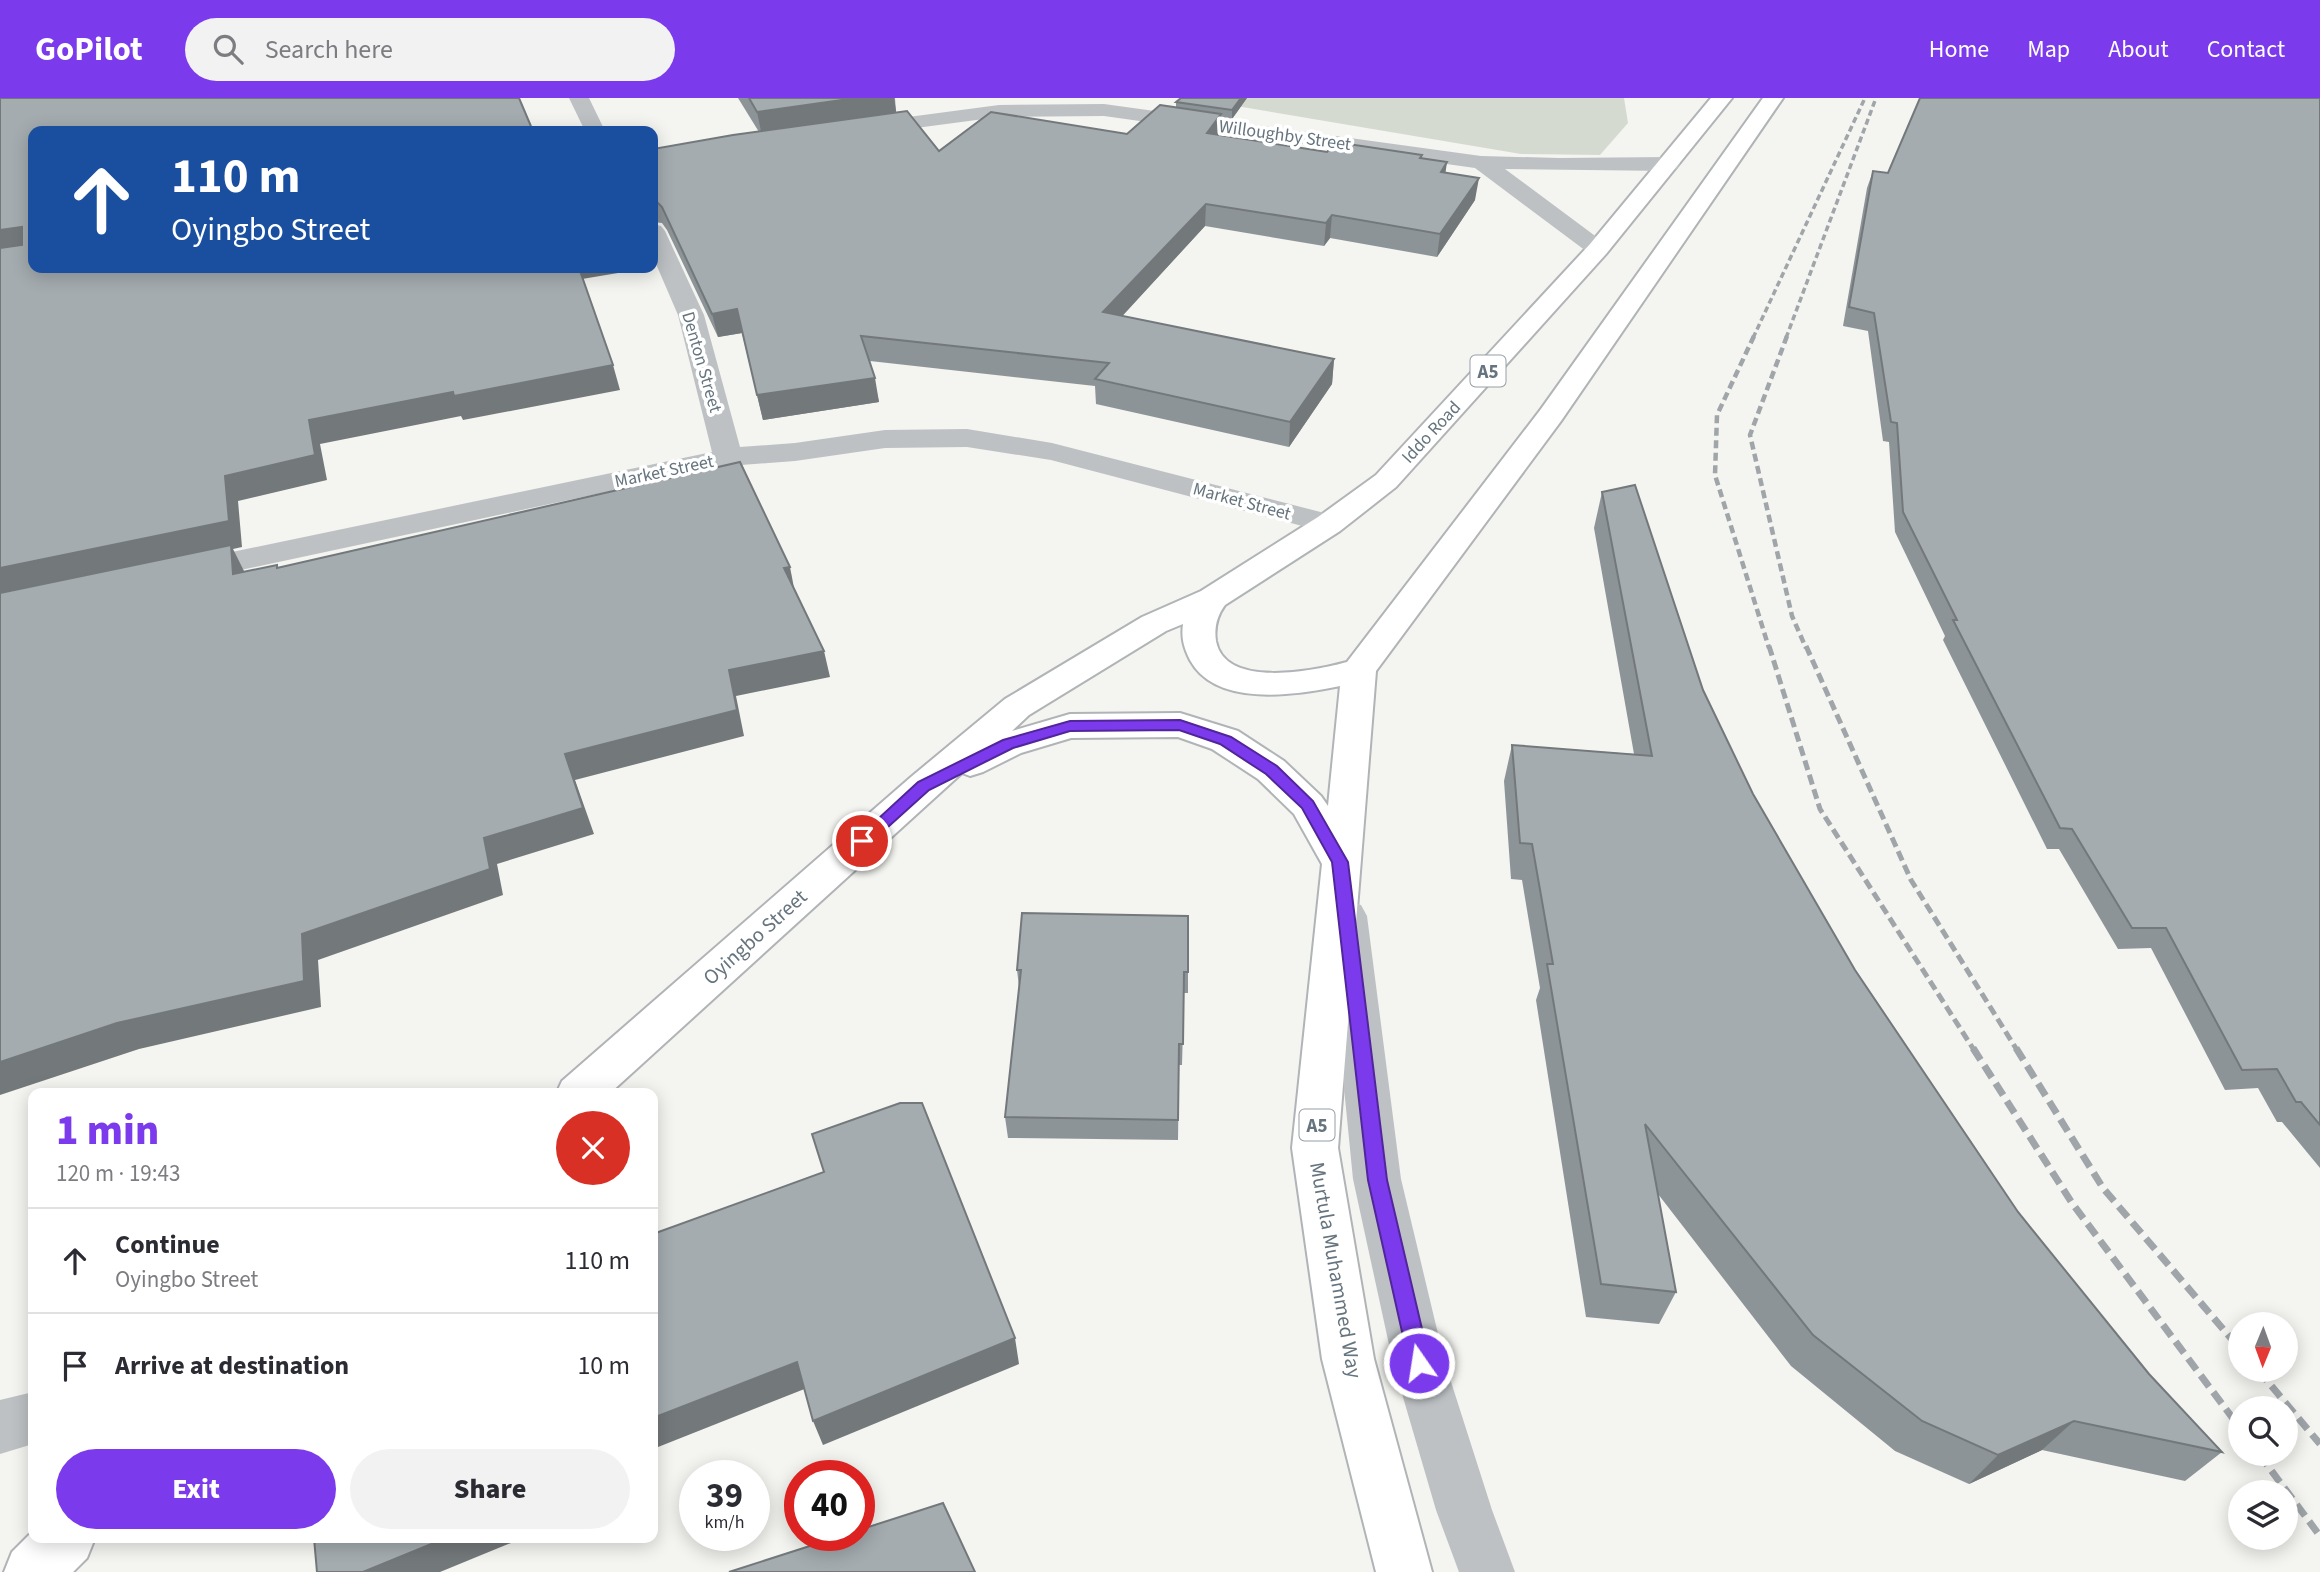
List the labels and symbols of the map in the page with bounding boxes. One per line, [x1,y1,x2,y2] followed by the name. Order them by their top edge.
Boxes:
[1217,114,1353,157] street label: Willoughby Street
[675,309,728,416] street label: Denton Street
[1470,356,1506,386] road number: A5
[1396,396,1467,469] street label: Iddo Road
[612,449,716,494] street label: Market Street
[1190,476,1294,527] street label: Market Street
[832,811,892,871] pin
[696,882,814,992] street label: Oyingbo Street
[1300,1110,1334,1140] road number: A5
[1302,1160,1370,1381] street label: Murtula Muhammed Way
[2228,1312,2298,1382] north arrow
[1382,1326,1456,1400] position arrow
[784,1460,875,1551] speed limit sign: 40

